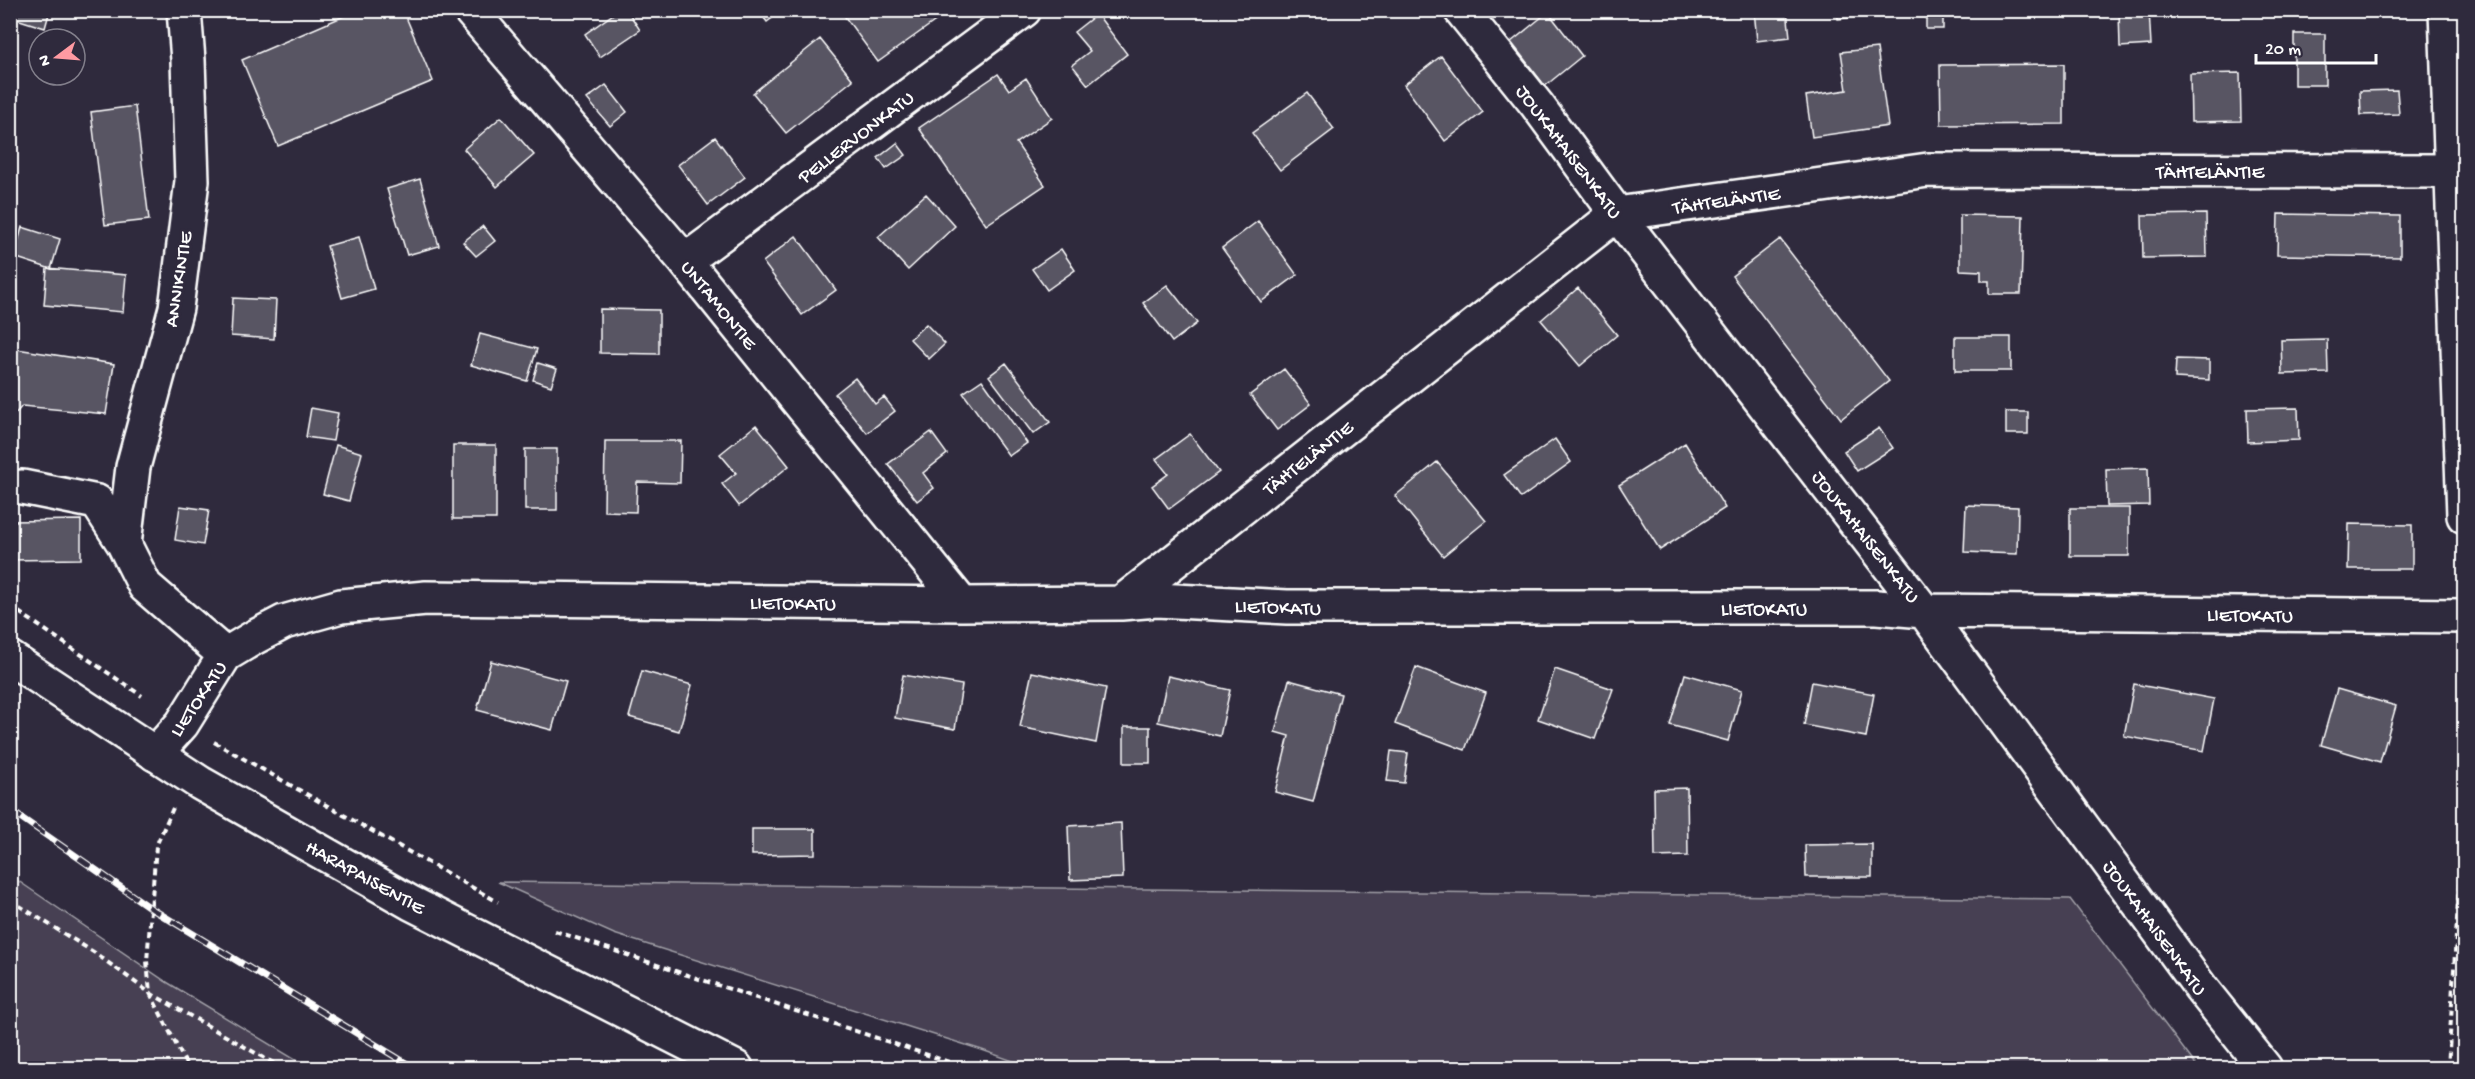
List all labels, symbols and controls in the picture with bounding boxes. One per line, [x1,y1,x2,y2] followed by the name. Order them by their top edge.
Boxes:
[27,27,87,87] north arrow
[2256,27,2376,65] scale bar
[2265,40,2301,61] text: 20 m
[35,52,57,68] text: N
[1509,82,1625,225] street label: JOUKAHAISENKATU
[794,88,920,191] street label: PELLERVONKATU
[2155,163,2266,186] street label: TÄHTELÄNTIE
[1670,183,1783,222] street label: TÄHTELÄNTIE
[162,229,200,329] street label: ANNIKINTIE
[674,257,761,357] street label: UNTAMONTIE
[1259,416,1360,503] street label: TÄHTELÄNTIE
[1805,467,1923,609] street label: JOUKAHAISENKATU
[750,593,836,618] street label: LIETOKATU
[1234,596,1321,622] street label: LIETOKATU
[1721,600,1807,623] street label: LIETOKATU
[2207,605,2293,630] street label: LIETOKATU
[166,658,234,742] street label: LIETOKATU
[301,837,429,922] street label: HARAPAISENTIE
[2096,857,2210,1001] street label: JOUKAHAISENKATU

